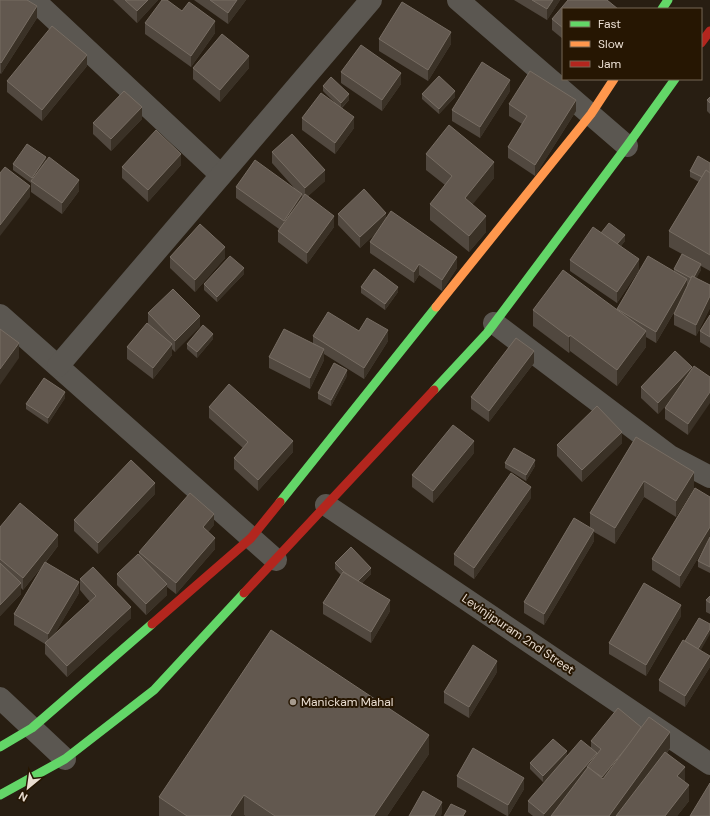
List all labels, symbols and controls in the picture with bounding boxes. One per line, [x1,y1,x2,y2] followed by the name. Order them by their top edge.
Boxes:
[562,8,702,80] legend
[598,16,621,32] text: Fast
[598,36,624,52] text: Slow
[598,56,621,72] text: Jam
[459,590,578,678] street label: Levinjipuram 2nd Street
[301,694,393,710] place label: Manickam Mahal
[288,697,298,707] marker: Manickam Mahal
[8,768,48,808] north arrow
[16,789,30,805] text: N

